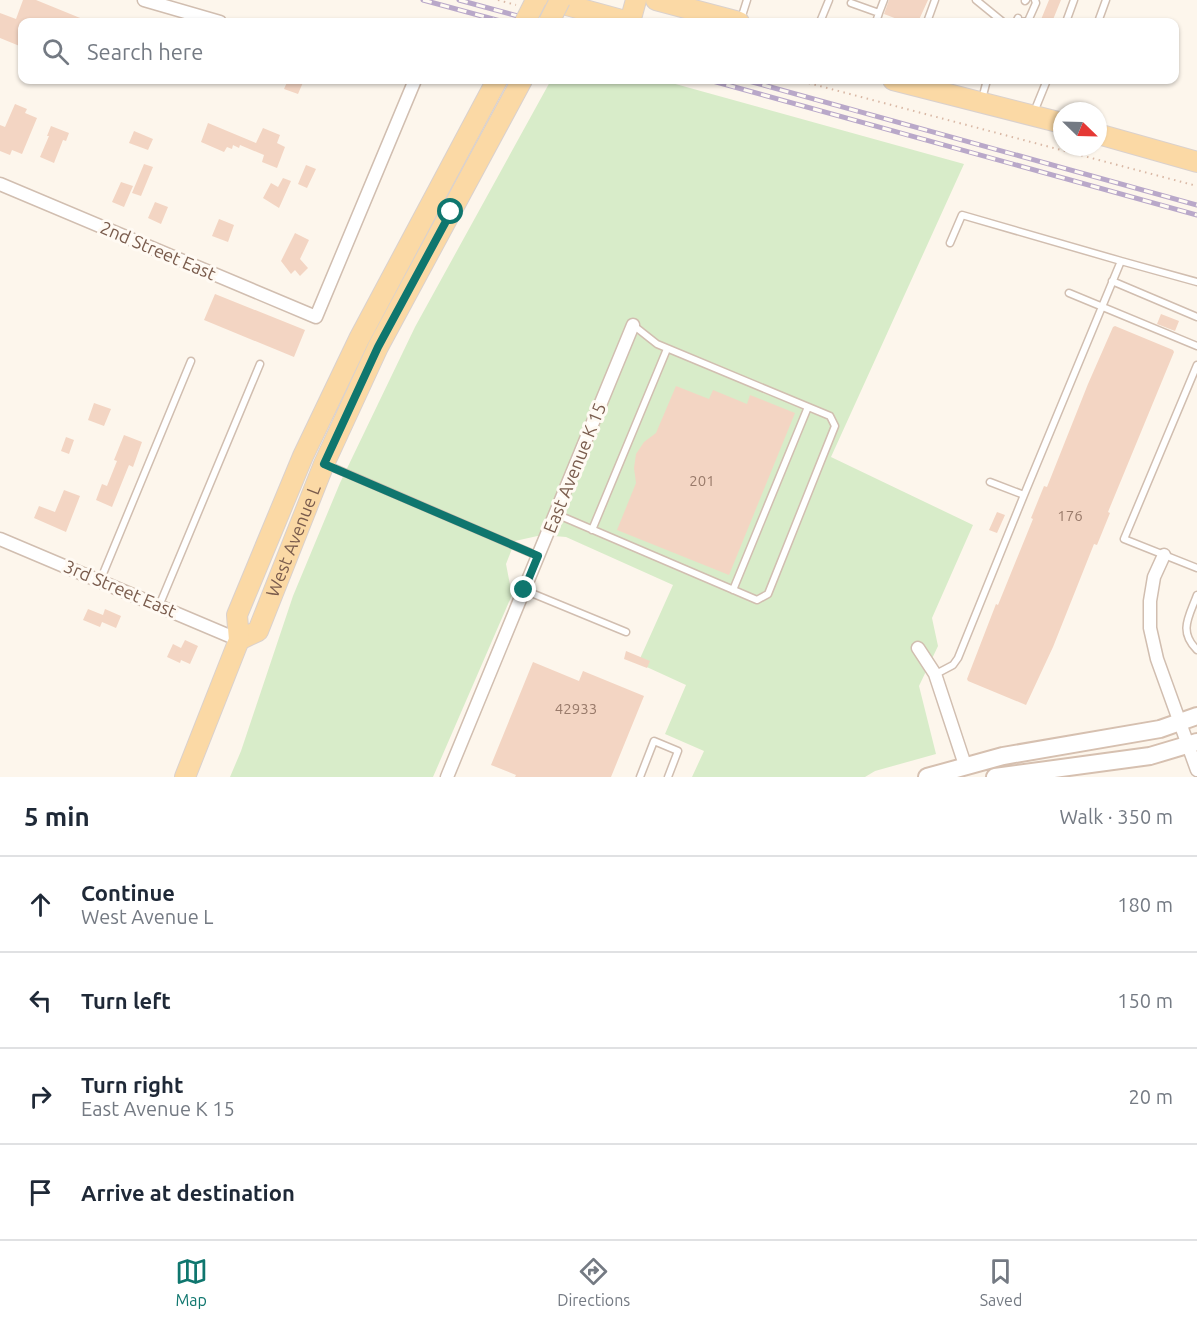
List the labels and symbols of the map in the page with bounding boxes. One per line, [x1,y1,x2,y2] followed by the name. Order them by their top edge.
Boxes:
[1053,102,1107,156] north arrow
[437,198,463,224] route start
[98,217,219,283] street label: 2nd Street East
[539,400,609,536] street label: East Avenue K 15
[689,472,715,489] house number: 201
[261,481,324,600] street label: West Avenue L
[1057,507,1083,524] house number: 176
[61,555,180,621] street label: 3rd Street East
[510,576,536,602] route end
[555,700,597,717] house number: 42933

